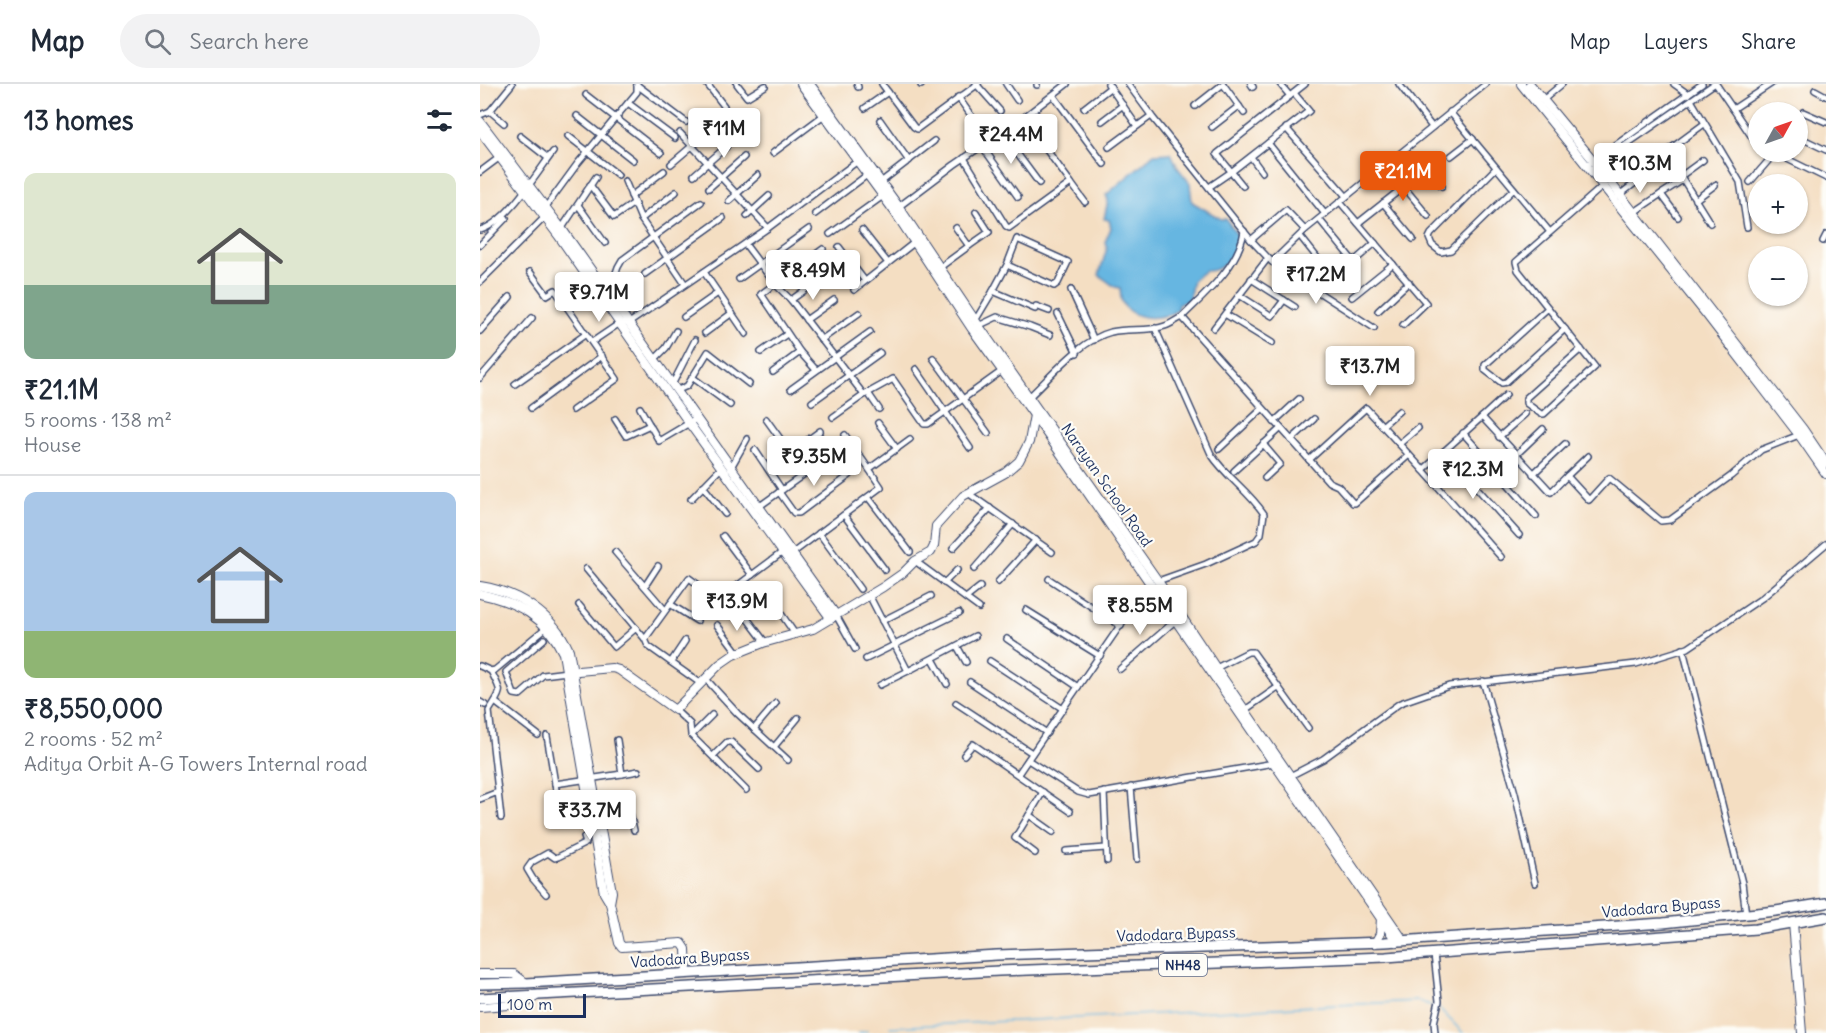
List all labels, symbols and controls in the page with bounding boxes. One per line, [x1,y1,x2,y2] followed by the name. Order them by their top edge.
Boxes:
[120,14,540,68] search box
[30,23,84,59] text: Map
[141,25,174,58] icon: search
[189,27,309,55] text: Search here
[1570,28,1610,55] text: Map
[1643,28,1708,55] text: Layers
[1741,28,1796,55] text: Share
[1748,102,1808,162] north arrow
[1748,102,1808,306] map controls
[24,104,134,137] text: 13 homes
[423,104,456,137] icon: filters
[688,108,760,159] pin: ₹11M
[962,114,1060,165] pin: ₹24.4M
[702,115,746,140] text: ₹11M
[978,121,1044,146] text: ₹24.4M
[1591,143,1689,194] pin: ₹10.3M
[1608,150,1672,175] text: ₹10.3M
[1354,151,1452,202] pin: ₹21.1M
[1374,158,1432,183] text: ₹21.1M
[1748,174,1808,234] button: +
[186,212,294,320] icon: home
[1748,246,1808,306] button: −
[764,250,862,301] pin: ₹8.49M
[1267,254,1365,305] pin: ₹17.2M
[780,257,846,282] text: ₹8.49M
[1286,261,1346,286] text: ₹17.2M
[550,272,648,323] pin: ₹9.71M
[569,279,629,304] text: ₹9.71M
[1321,346,1419,397] pin: ₹13.7M
[1340,353,1400,378] text: ₹13.7M
[24,373,99,406] text: ₹21.1M
[24,407,172,432] text: 5 rooms · 138 m²
[1057,420,1157,550] street label: Narayan School Road
[24,432,81,457] text: House
[765,436,863,487] pin: ₹9.35M
[781,443,847,468] text: ₹9.35M
[1424,449,1522,500] pin: ₹12.3M
[1442,456,1504,481] text: ₹12.3M
[186,531,294,639] icon: home
[688,581,786,632] pin: ₹13.9M
[1091,585,1189,636] pin: ₹8.55M
[706,588,768,613] text: ₹13.9M
[1107,592,1173,617] text: ₹8.55M
[24,692,163,725] text: ₹8,550,000
[24,726,163,751] text: 2 rooms · 52 m²
[24,751,368,776] text: Aditya Orbit A-G Towers Internal road
[541,790,639,841] pin: ₹33.7M
[558,797,622,822] text: ₹33.7M
[1601,892,1721,922] street label: Vadodara Bypass
[1116,922,1236,946] street label: Vadodara Bypass
[630,944,750,972] street label: Vadodara Bypass
[1159,954,1207,976] road number: NH48
[498,991,586,1018] scale bar
[507,994,552,1014] text: 100 m

